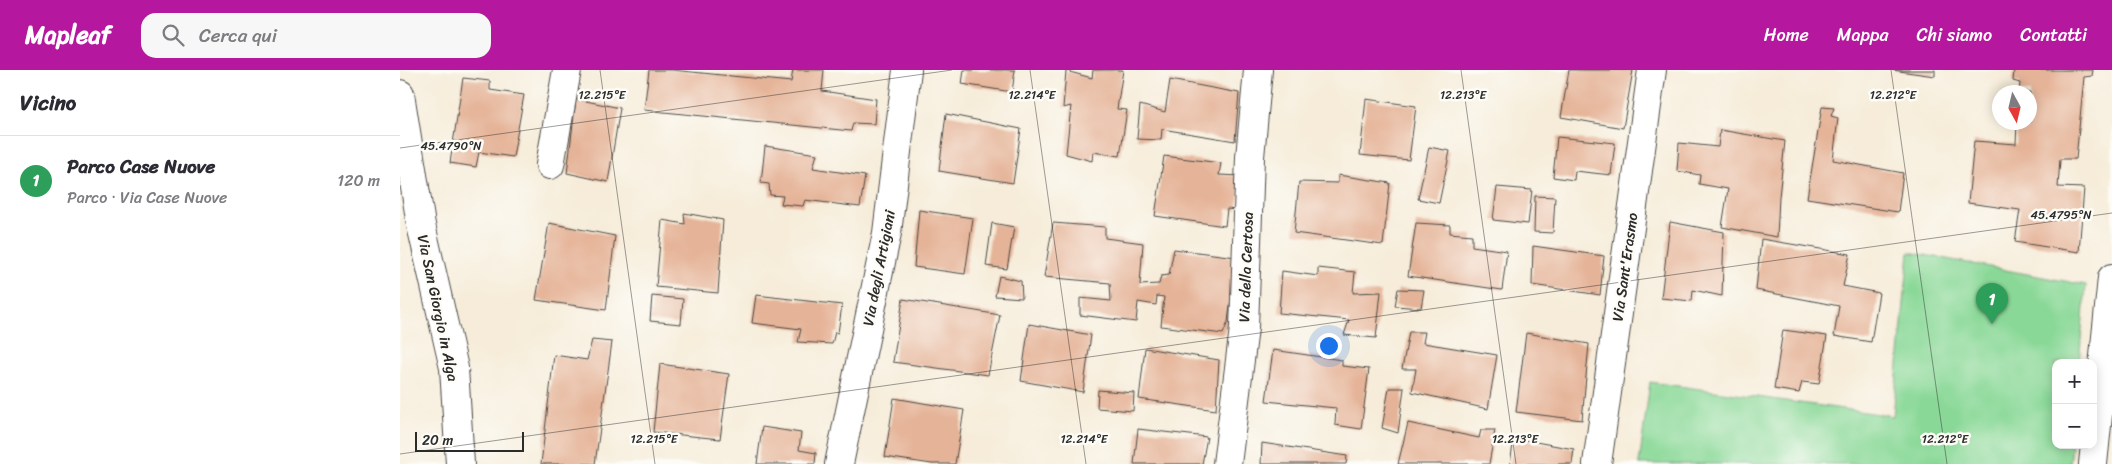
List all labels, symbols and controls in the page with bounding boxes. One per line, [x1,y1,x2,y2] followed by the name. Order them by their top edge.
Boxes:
[141,13,491,58] search box
[25,14,111,56] text: Mapleaf
[199,19,277,52] text: Cerca qui
[1764,19,1809,51] text: Home
[1837,19,1889,51] text: Mappa
[1917,19,1992,51] text: Chi siamo
[2020,19,2087,51] text: Contatti
[159,21,187,49] icon: search
[20,84,76,122] text: Vicino
[579,84,627,106] text: 12.215°E
[1008,84,1057,106] text: 12.214°E
[1440,84,1487,106] text: 12.213°E
[1870,84,1918,106] text: 12.212°E
[1992,85,2037,130] north arrow
[420,135,482,157] text: 45.4790°N
[67,150,215,183] text: Parco Case Nuove
[33,166,39,195] text: 1
[337,166,380,195] text: 120 m
[67,183,227,212] text: Parco · Via Case Nuove
[2031,204,2092,226] text: 45.4795°N
[855,207,903,328] street label: Via degli Artigiani
[1604,210,1646,323] street label: Via Sant'Erasmo
[1231,211,1261,323] street label: Via della Certosa
[410,232,466,384] street label: Via San Giorgio in Alga
[1976,283,2008,324] pin: 1
[1316,333,1342,359] your location
[2052,359,2097,449] map controls
[2052,359,2097,404] button: +
[2052,404,2097,449] button: −
[422,428,453,453] text: 20 m
[631,428,679,450] text: 12.215°E
[1060,428,1109,450] text: 12.214°E
[1492,428,1539,450] text: 12.213°E
[1922,428,1970,450] text: 12.212°E
[415,429,524,452] scale bar

